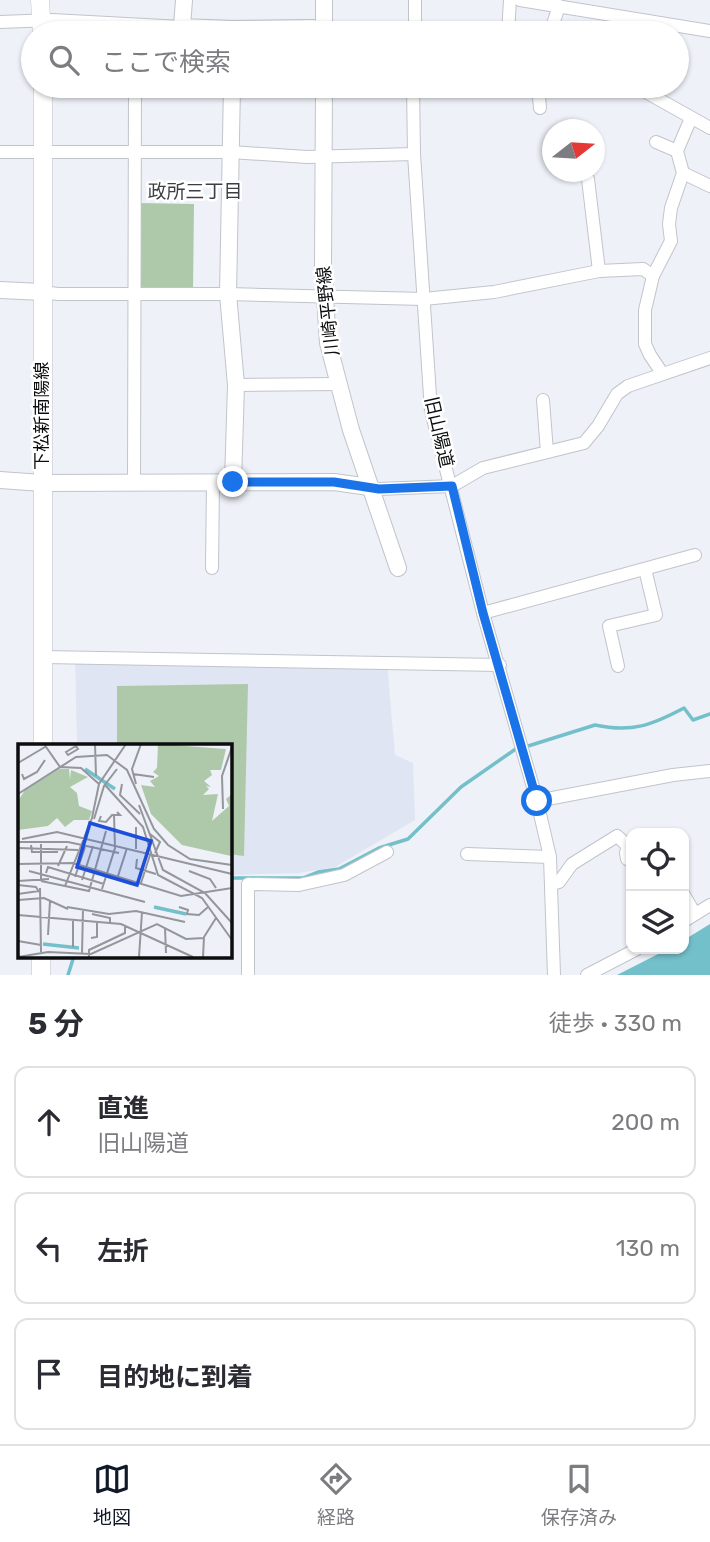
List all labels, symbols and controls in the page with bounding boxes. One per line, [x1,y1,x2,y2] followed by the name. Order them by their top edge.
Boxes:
[21,21,689,98] search box
[45,41,83,79] icon: search
[101,47,231,78] text: ここで検索
[542,119,605,182] north arrow
[147,180,243,203] district label: 政所三丁目
[312,265,344,357] street label: 川崎平野線
[31,362,53,470] street label: 下松新南陽線
[420,394,458,470] street label: 旧山陽道
[217,466,248,497] route end
[18,744,231,958] inset map
[521,785,552,816] route start
[626,828,689,954] map controls
[626,828,689,891] button: locate
[626,891,689,954] button: layers
[28,1006,84,1042] text: 5 分
[549,1009,682,1037] text: 徒歩 · 330 m
[97,1093,149,1124] text: 直進
[30,1103,68,1141] icon: ahead
[611,1108,680,1136] text: 200 m
[97,1129,189,1157] text: 旧山陽道
[30,1229,68,1267] icon: left
[616,1234,680,1262] text: 130 m
[97,1236,149,1267] text: 左折
[30,1355,68,1393] icon: arrive
[97,1362,253,1393] text: 目的地に到着
[93,1460,131,1529] tab: 地図
[317,1460,355,1529] tab: 経路
[541,1460,617,1529] tab: 保存済み

